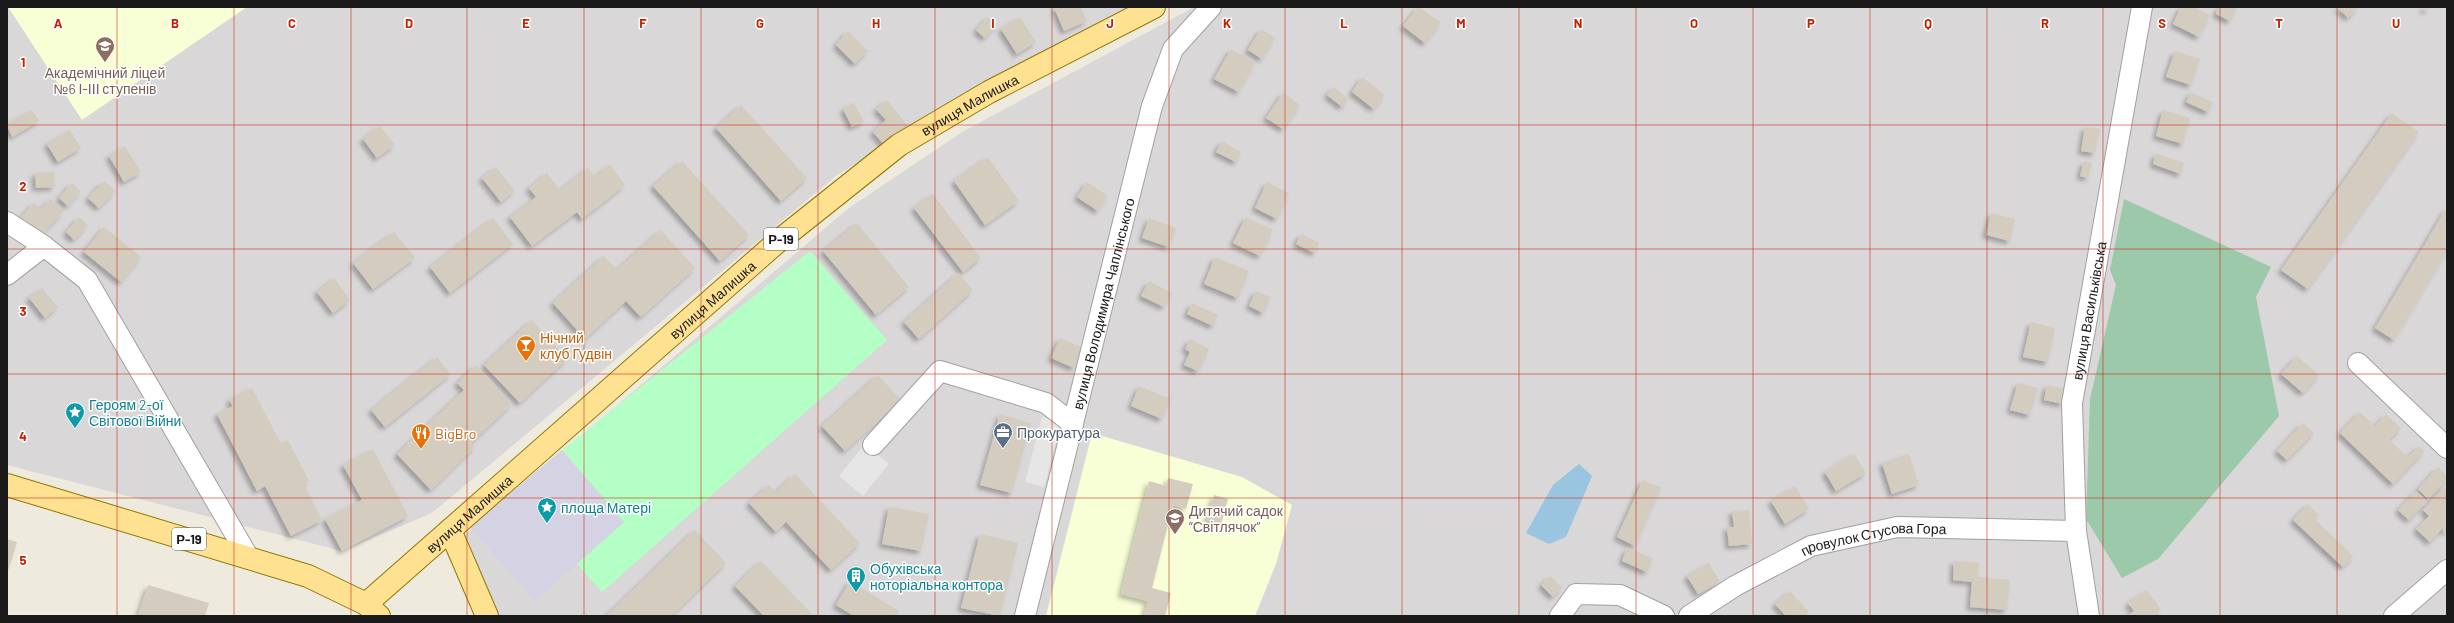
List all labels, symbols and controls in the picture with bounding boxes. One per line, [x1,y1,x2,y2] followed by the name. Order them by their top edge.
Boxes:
[54,15,63,31] text: A
[171,15,179,31] text: B
[288,15,296,31] text: C
[405,15,413,31] text: D
[522,15,530,31] text: E
[639,15,647,31] text: F
[756,15,764,31] text: G
[872,15,880,31] text: H
[991,15,995,31] text: I
[1106,15,1114,31] text: J
[1223,15,1231,31] text: K
[1340,15,1348,31] text: L
[1456,15,1466,31] text: M
[1574,15,1582,31] text: N
[1690,15,1698,31] text: O
[1807,15,1815,31] text: P
[1924,15,1932,31] text: Q
[2041,15,2049,31] text: R
[2158,15,2166,31] text: S
[2275,15,2283,31] text: T
[2392,15,2400,31] text: U
[94,35,116,63] school or university icon: Академічний ліцей №6 І-ІІІ ступенів
[21,54,25,70] text: 1
[45,64,165,97] place label: Академічний ліцей №6 І-ІІІ ступенів
[918,70,1021,139] street label: вулиця Малишка
[19,178,27,194] text: 2
[1068,196,1137,411] street label: вулиця Володимира Чаплінського
[764,228,798,250] road number: Р-19
[2068,239,2109,381] street label: вулиця Васильківська
[665,257,759,342] street label: вулиця Малишка
[19,303,27,319] text: 3
[540,329,612,362] place label: Нічний клуб Гудвін
[515,334,537,362] bar icon: Нічний клуб Гудвін
[89,396,181,429] place label: Героям 2-ої Світової Війни
[64,401,86,429] place icon: Героям 2-ої Світової Війни
[992,421,1014,449] office icon: Прокуратура
[410,422,432,450] restaurant icon: BigBro
[1017,424,1100,441] place label: Прокуратура
[435,425,476,442] place label: BigBro
[19,428,27,444] text: 4
[422,471,516,556] street label: вулиця Малишка
[536,496,558,524] place icon: площа Матері
[561,499,651,516] place label: площа Матері
[1189,502,1284,535] place label: Дитячий садок ”Світлячок”
[1164,507,1186,535] school or university icon: Дитячий садок ”Світлячок”
[1797,518,1947,559] street label: провулок Стусова Гора
[172,528,206,550] road number: Р-19
[19,552,27,568] text: 5
[870,560,1003,593] place label: Обухівська ноторіальна контора
[845,565,867,593] building icon: Обухівська ноторіальна контора

